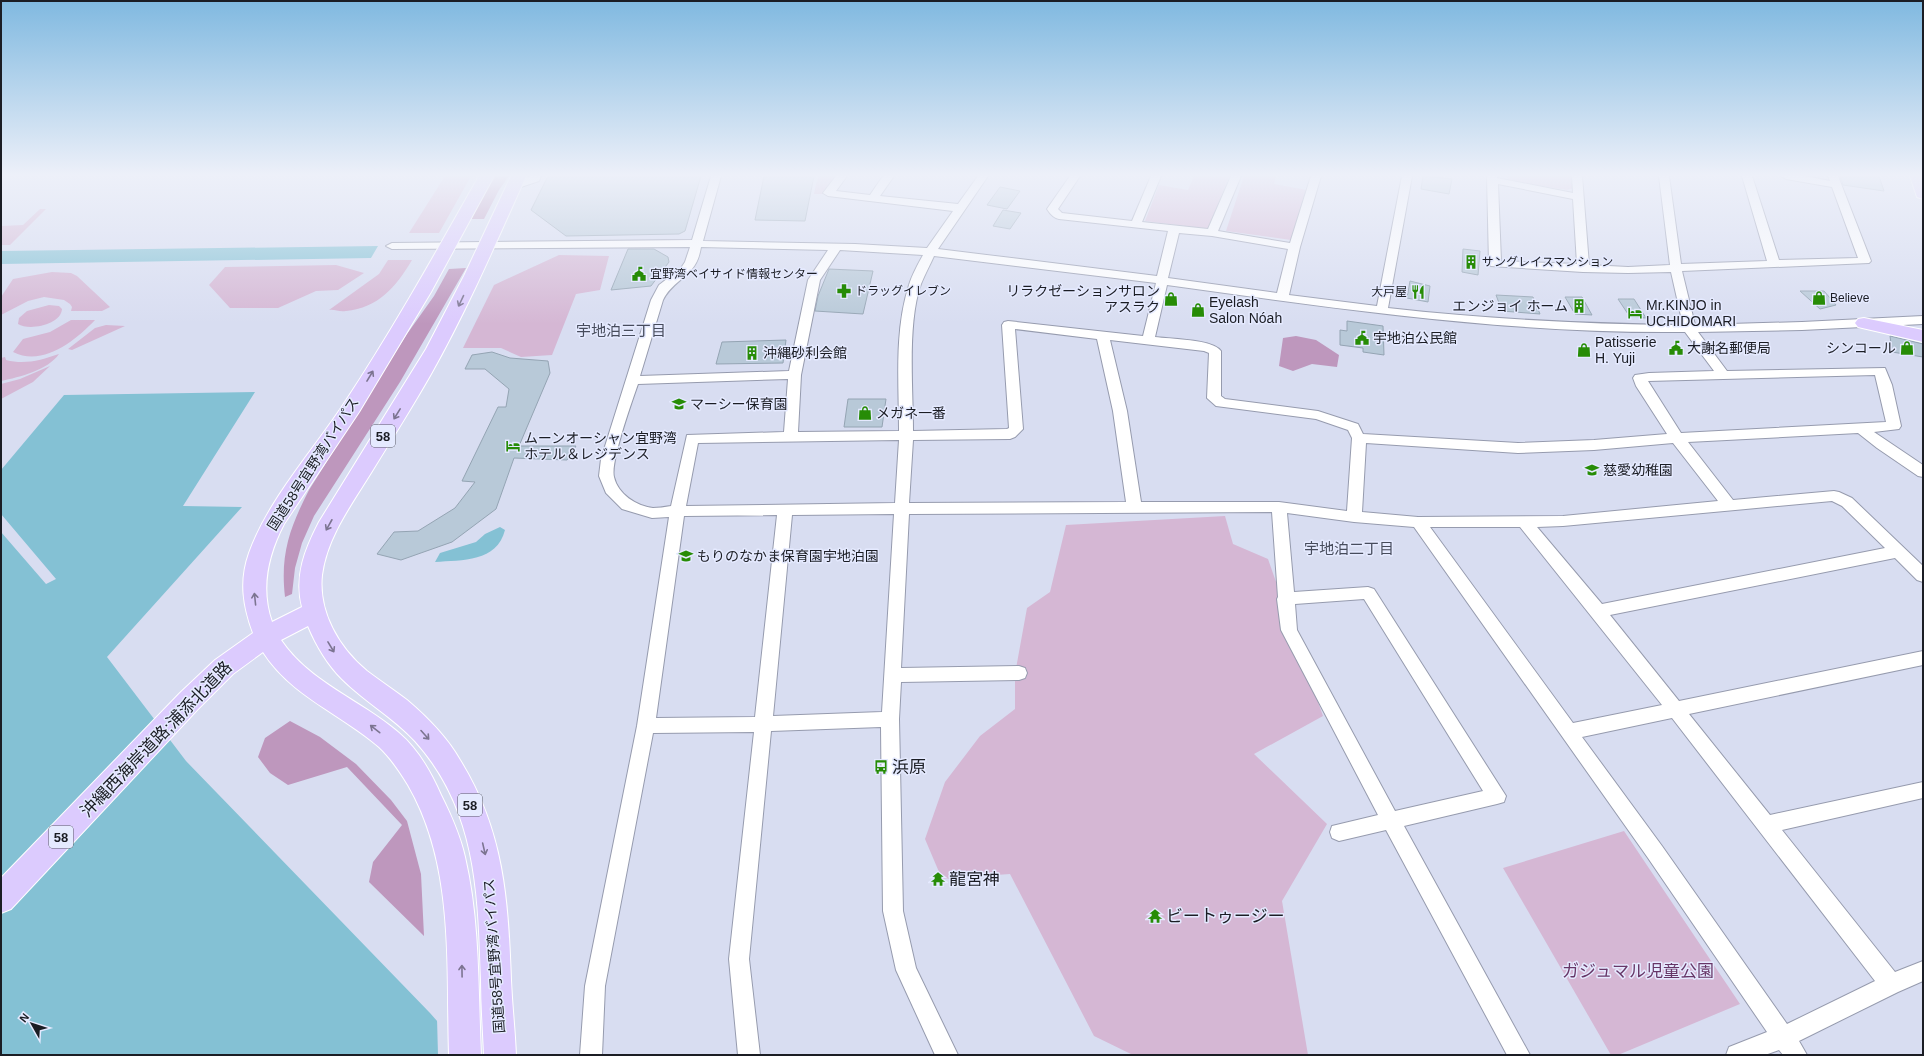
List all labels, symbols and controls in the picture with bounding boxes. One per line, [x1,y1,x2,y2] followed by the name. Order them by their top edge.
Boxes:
[1463,254,1479,270] building icon: サングレイスマンション
[1482,255,1613,269] place label: サングレイスマンション
[631,266,647,282] public building icon: 宜野湾ベイサイド情報センター
[650,267,818,281] place label: 宜野湾ベイサイド情報センター
[836,283,852,299] pharmacy icon: ドラッグイレブン
[1006,283,1160,315] place label: リラクゼーションサロン アスラク
[855,284,951,298] place label: ドラッグイレブン
[1410,284,1426,300] restaurant icon: 大戸屋
[1371,285,1407,299] place label: 大戸屋
[1811,290,1827,306] shop icon: Believe
[1163,291,1179,307] shop icon: リラクゼーションサロン アスラク
[1830,291,1870,305] place label: Believe
[1209,294,1282,326] place label: Eyelash Salon Nóah
[457,295,464,307] one-way arrow
[1646,297,1736,329] place label: Mr.KINJO in UCHIDOMARI
[1453,298,1568,314] place label: エンジョイ ホーム
[1571,298,1587,314] building icon: エンジョイ ホーム
[1190,302,1206,318] shop icon: Eyelash Salon Nóah
[1627,305,1643,321] hotel icon: Mr.KINJO in UCHIDOMARI
[576,322,666,339] district label: 宇地泊三丁目
[1354,330,1370,346] public building icon: 宇地泊公民館
[1373,330,1457,346] place label: 宇地泊公民館
[1595,334,1657,366] place label: Patisserie H. Yuji
[1668,340,1684,356] public building icon: 大謝名郵便局
[1687,340,1771,356] place label: 大謝名郵便局
[1826,340,1896,356] place label: シンコール
[1899,340,1915,356] shop icon: シンコール
[1576,342,1592,358] shop icon: Patisserie H. Yuji
[744,345,760,361] building icon: 沖縄砂利会館
[763,345,847,361] place label: 沖縄砂利会館
[367,370,375,382] one-way arrow
[264,395,362,533] street label: 国道58号宜野湾バイパス
[671,396,687,412] school or university icon: マーシー保育園
[690,396,788,412] place label: マーシー保育園
[857,405,873,421] shop icon: メガネ一番
[876,405,946,421] place label: メガネ一番
[393,408,401,419] one-way arrow
[371,425,395,447] road number: 58
[524,430,677,462] place label: ムーンオーシャン宜野湾 ホテル＆レジデンス
[505,438,521,454] hotel icon: ムーンオーシャン宜野湾 ホテル＆レジデンス
[1584,462,1600,478] school or university icon: 慈愛幼稚園
[1603,462,1673,478] place label: 慈愛幼稚園
[325,519,333,531] one-way arrow
[1304,540,1394,557] district label: 宇地泊二丁目
[678,548,694,564] school or university icon: もりのなかま保育園宇地泊園
[697,548,879,564] place label: もりのなかま保育園宇地泊園
[252,593,259,606] one-way arrow
[328,641,336,653] one-way arrow
[77,658,236,821] street label: 沖縄西海岸道路;浦添北道路
[370,725,381,733] one-way arrow
[421,730,430,740] one-way arrow
[892,758,926,777] place label: 浜原
[873,759,889,775] bus stop icon: 浜原
[458,794,482,816] road number: 58
[49,826,73,848] road number: 58
[481,842,489,855] one-way arrow
[949,870,1000,889] place label: 龍宮神
[930,871,946,887] temple icon: 龍宮神
[481,878,507,1034] street label: 国道58号宜野湾バイパス
[1166,907,1285,926] place label: ビートゥージー
[1147,908,1163,924] temple icon: ビートゥージー
[1562,962,1714,981] park label: ガジュマル児童公園
[458,965,466,978] one-way arrow
[12,1004,52,1044] north arrow
[17,1011,31,1025] text: N

